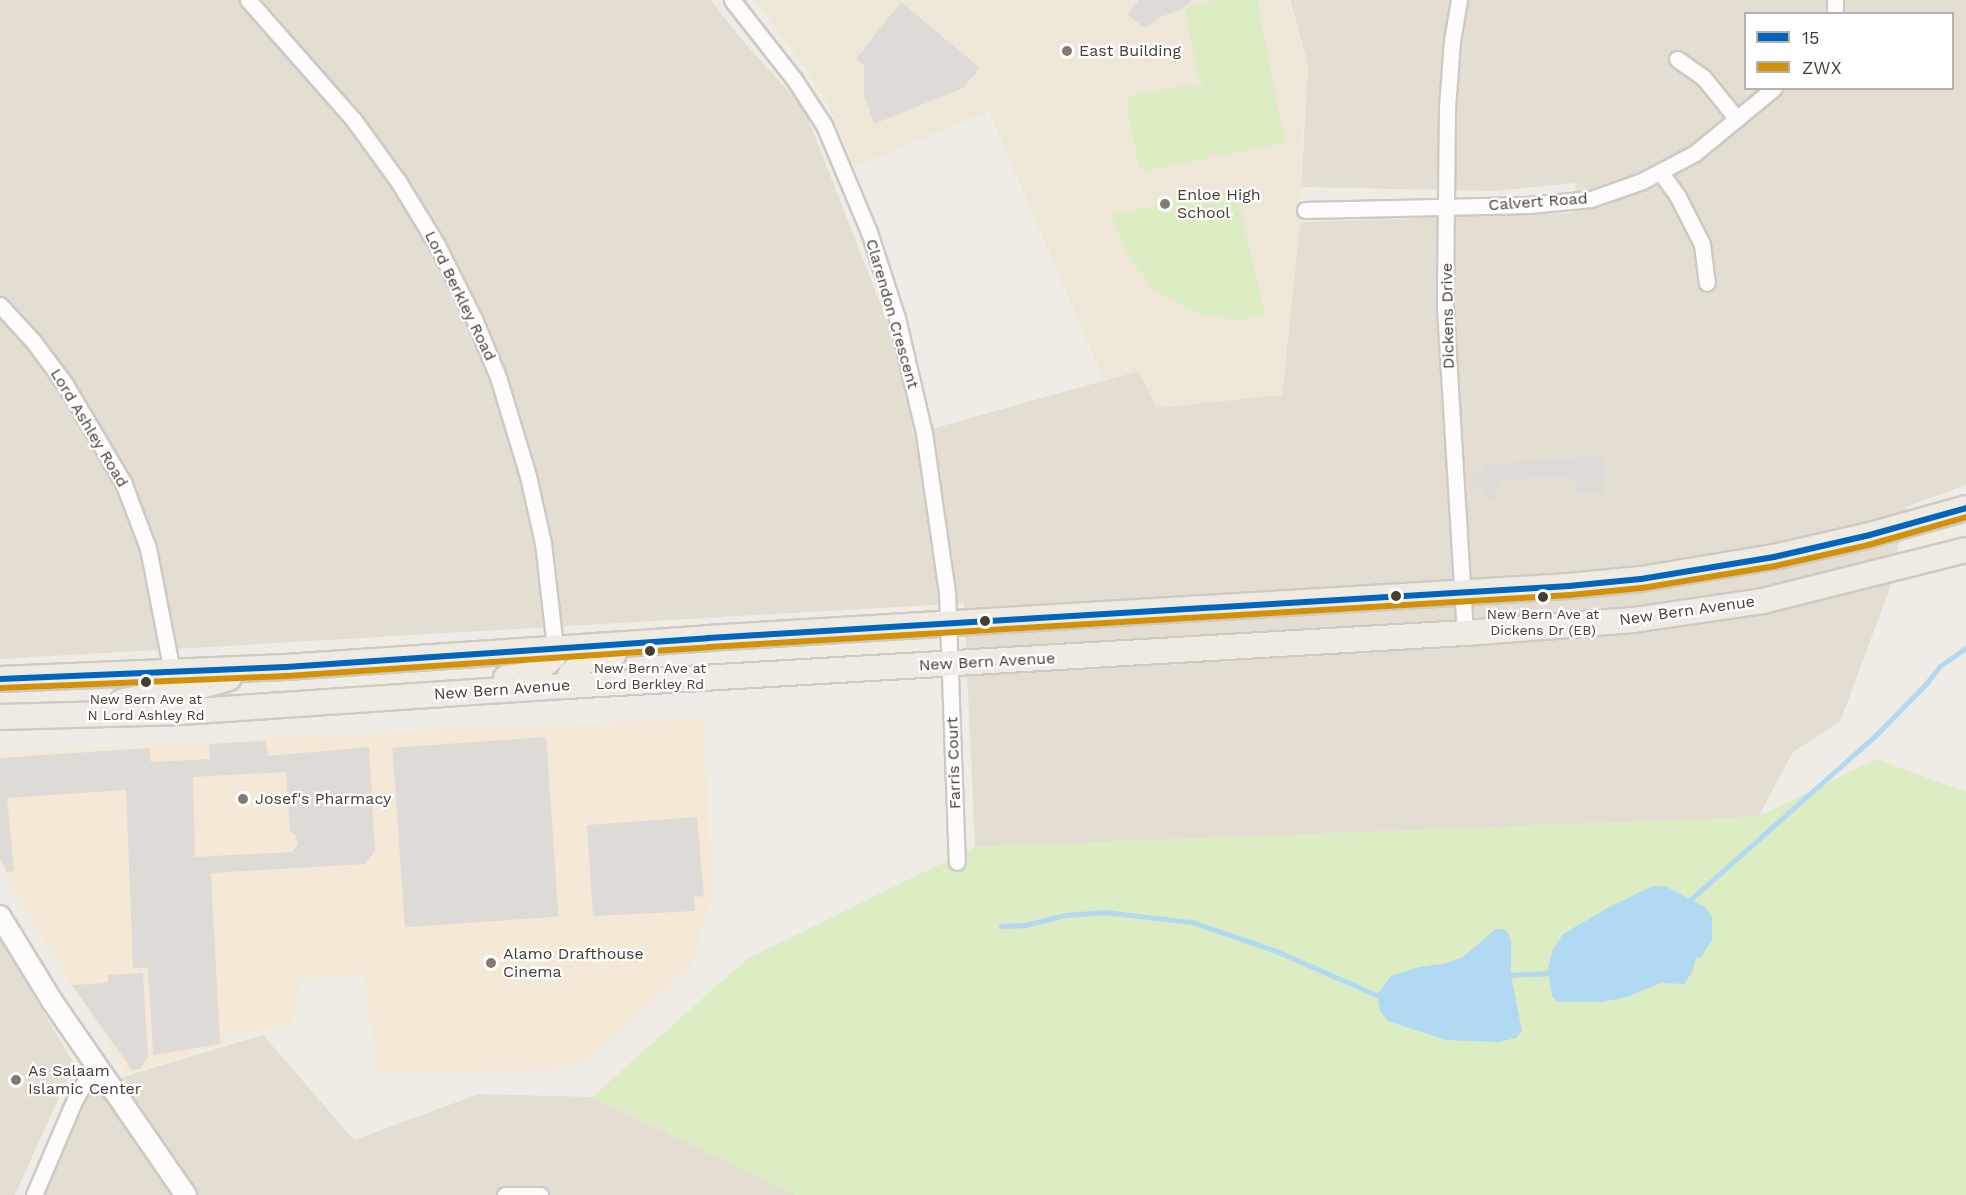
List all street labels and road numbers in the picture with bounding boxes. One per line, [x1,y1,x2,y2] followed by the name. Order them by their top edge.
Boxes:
[1488,189,1588,215] street label: Calvert Road
[420,228,500,364] street label: Lord Berkley Road
[861,237,923,391] street label: Clarendon Crescent
[1437,263,1459,369] street label: Dickens Drive
[46,365,132,491] street label: Lord Ashley Road
[1618,592,1756,630] street label: New Bern Avenue
[918,649,1056,675] street label: New Bern Avenue
[433,676,571,704] street label: New Bern Avenue
[943,716,965,810] street label: Farris Court

